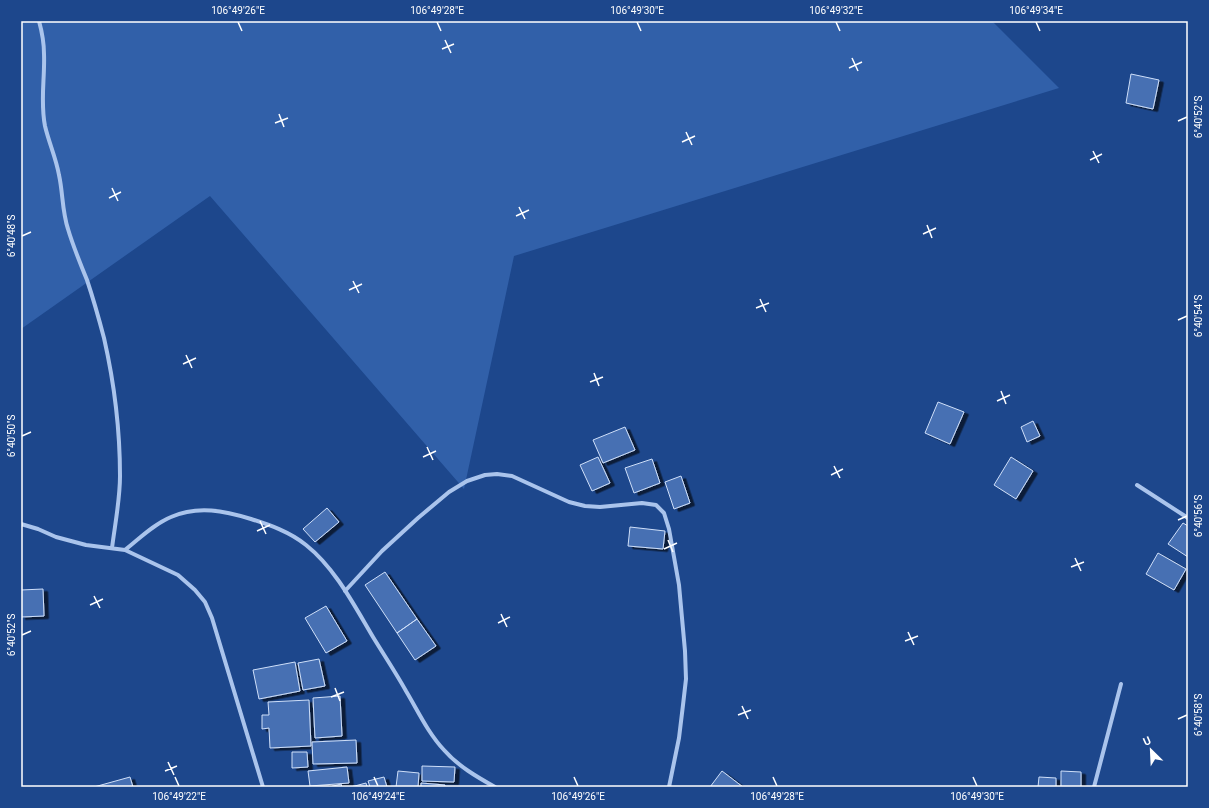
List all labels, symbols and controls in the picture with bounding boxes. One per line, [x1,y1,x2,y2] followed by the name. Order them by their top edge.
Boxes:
[211,5,265,16] text: 106°49'26"E
[410,5,464,16] text: 106°49'28"E
[610,5,664,16] text: 106°49'30"E
[809,5,863,16] text: 106°49'32"E
[1009,5,1063,16] text: 106°49'34"E
[1193,96,1204,138] text: 6°40'52"S
[6,215,17,257] text: 6°40'48"S
[1193,295,1204,337] text: 6°40'54"S
[6,415,17,457] text: 6°40'50"S
[1193,495,1204,537] text: 6°40'56"S
[6,614,17,656] text: 6°40'52"S
[1193,694,1204,736] text: 6°40'58"S
[1131,730,1171,770] north arrow
[1141,734,1153,749] text: U
[152,791,206,802] text: 106°49'22"E
[351,791,405,802] text: 106°49'24"E
[551,791,605,802] text: 106°49'26"E
[750,791,804,802] text: 106°49'28"E
[950,791,1004,802] text: 106°49'30"E

